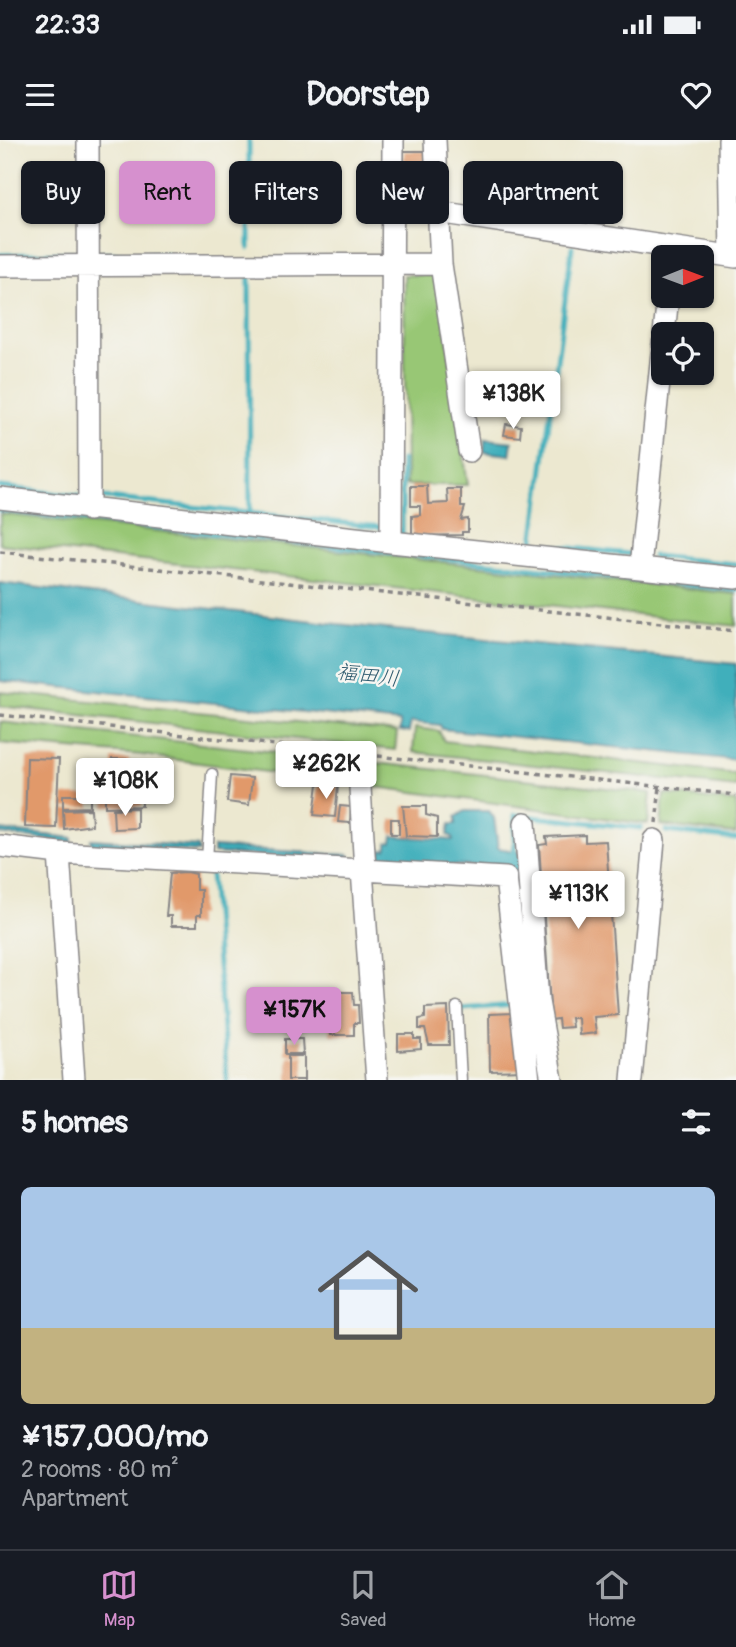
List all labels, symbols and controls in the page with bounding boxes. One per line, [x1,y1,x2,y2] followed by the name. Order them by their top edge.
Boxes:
[35,9,100,41] text: 22:33
[306,75,430,115] text: Doorstep
[21,76,59,114] icon: menu
[677,76,715,114] icon: heart
[21,161,105,224] chip: Buy
[119,161,215,224] chip: Rent
[229,161,342,224] chip: Filters
[356,161,449,224] chip: New
[463,161,623,224] chip: Apartment
[651,245,714,308] north arrow
[651,245,714,385] map controls
[651,322,714,385] button: locate
[464,372,562,431] pin: ¥138K
[481,379,545,408] text: ¥138K
[335,658,401,693] water label: 福田川
[277,742,375,801] pin: ¥262K
[292,749,360,778] text: ¥262K
[76,758,174,818] pin: ¥108K
[92,766,158,795] text: ¥108K
[529,872,627,931] pin: ¥113K
[548,879,608,908] text: ¥113K
[245,988,343,1047] pin: ¥157K
[262,995,326,1024] text: ¥157K
[677,1103,715,1141] icon: filters
[21,1104,128,1141] text: 5 homes
[305,1232,431,1358] icon: home
[21,1418,208,1455] text: ¥157,000/mo
[21,1455,179,1484] text: 2 rooms · 80 m²
[21,1484,128,1513] text: Apartment
[100,1566,138,1632] tab: Map
[339,1566,387,1632] tab: Saved
[588,1566,636,1632] tab: Home

